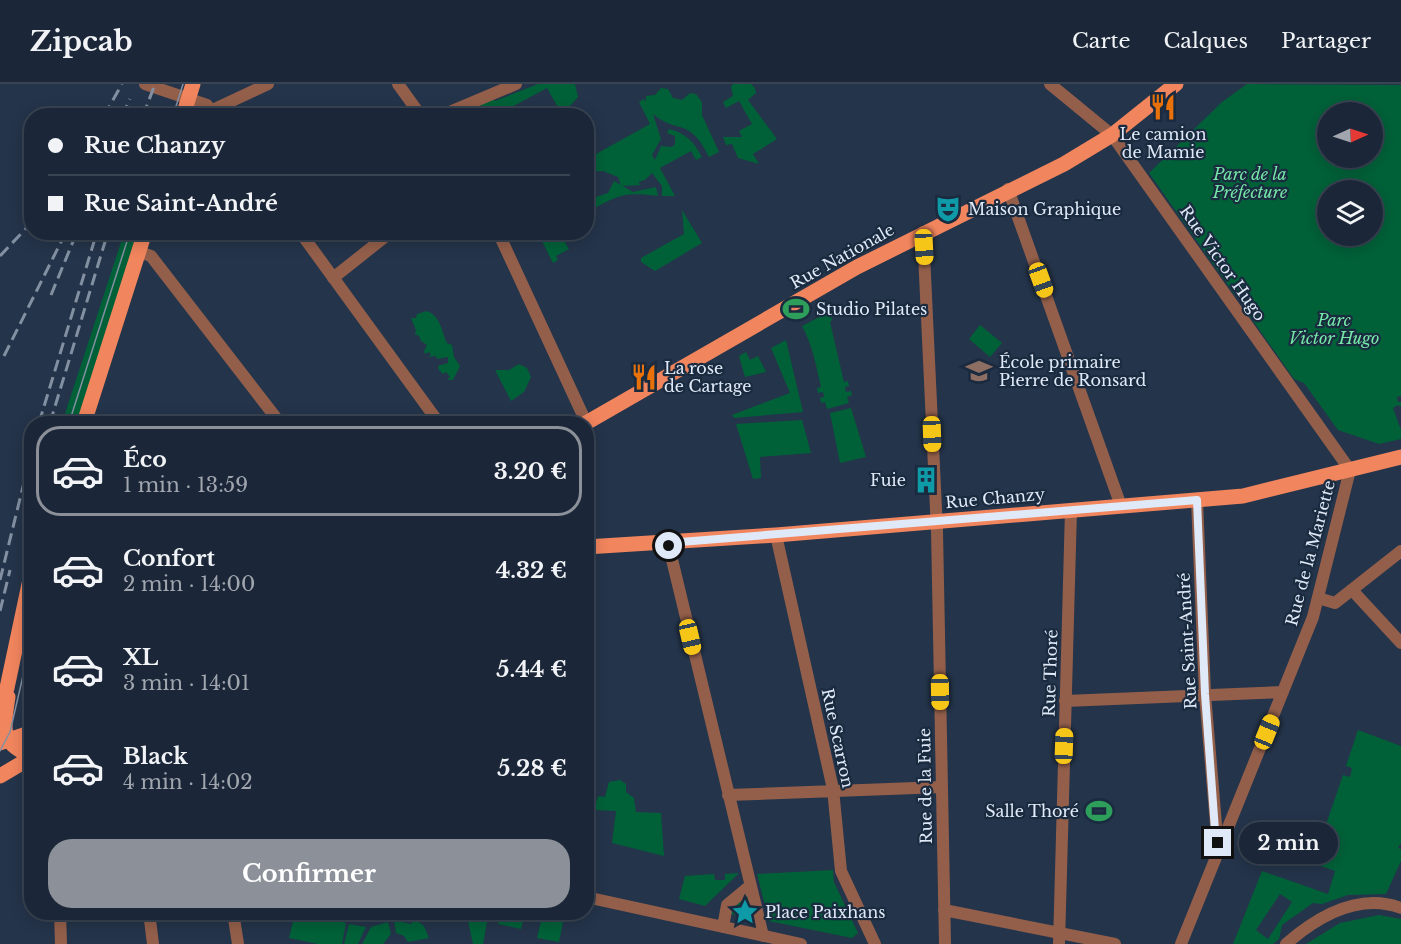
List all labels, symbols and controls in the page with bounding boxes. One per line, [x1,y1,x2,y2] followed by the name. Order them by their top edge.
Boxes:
[30,24,133,59] text: Zipcab
[1072,28,1130,54] text: Carte
[1163,28,1248,54] text: Calques
[1281,28,1371,54] text: Partager
[1148,92,1178,122] restaurant icon: Le camion de Mamie
[1317,102,1383,168] north arrow
[1317,102,1383,246] map controls
[1120,124,1206,162] place label: Le camion de Mamie
[84,132,225,159] text: Rue Chanzy
[1212,164,1288,202] park label: Parc de la Préfecture
[1317,180,1383,246] button: layers
[84,190,278,217] text: Rue Saint-André
[933,194,963,224] theatre icon: Maison Graphique
[968,199,1121,219] place label: Maison Graphique
[1176,201,1270,325] street label: Rue Victor Hugo
[786,219,898,293] street label: Rue Nationale
[914,229,934,265] car
[1026,260,1056,300] car
[781,294,811,324] sports icon: Studio Pilates
[816,299,927,319] place label: Studio Pilates
[1289,310,1379,348] park label: Parc Victor Hugo
[999,352,1147,390] place label: École primaire Pierre de Ronsard
[964,356,994,386] school or university icon: École primaire Pierre de Ronsard
[664,358,751,396] place label: La rose de Cartage
[629,362,659,392] restaurant icon: La rose de Cartage
[922,416,942,452] car
[51,444,105,498] icon: car
[123,446,167,473] text: Éco
[494,458,567,485] text: 3.20 €
[911,465,941,495] building icon: Fuie
[870,470,906,490] place label: Fuie
[123,473,248,497] text: 1 min · 13:59
[1281,478,1339,628] street label: Rue de la Mariette
[944,484,1046,512] street label: Rue Chanzy
[655,532,682,559] route start
[51,543,105,597] icon: car
[123,545,215,572] text: Confort
[496,557,567,584] text: 4.32 €
[123,572,255,596] text: 2 min · 14:00
[1173,572,1201,710] street label: Rue Saint-André
[677,617,703,657] car
[1038,629,1062,717] street label: Rue Thoré
[51,642,105,696] icon: car
[123,644,158,671] text: XL
[496,656,567,683] text: 5.44 €
[123,671,250,695] text: 3 min · 14:01
[931,674,949,710] car
[818,686,858,790] street label: Rue Scarron
[1252,712,1282,752] car
[914,728,936,844] street label: Rue de la Fuie
[1054,728,1074,764] car
[51,741,105,795] icon: car
[123,743,188,770] text: Black
[497,755,567,782] text: 5.28 €
[123,770,253,794] text: 4 min · 14:02
[1084,796,1114,826] sports icon: Salle Thoré
[985,801,1079,821] place label: Salle Thoré
[1239,822,1338,864] callout: 2 min
[1204,829,1231,856] route end
[1257,831,1320,855] text: 2 min
[48,839,570,908] button: Confirmer
[730,897,760,927] place icon: Place Paixhans
[765,902,885,922] place label: Place Paixhans

